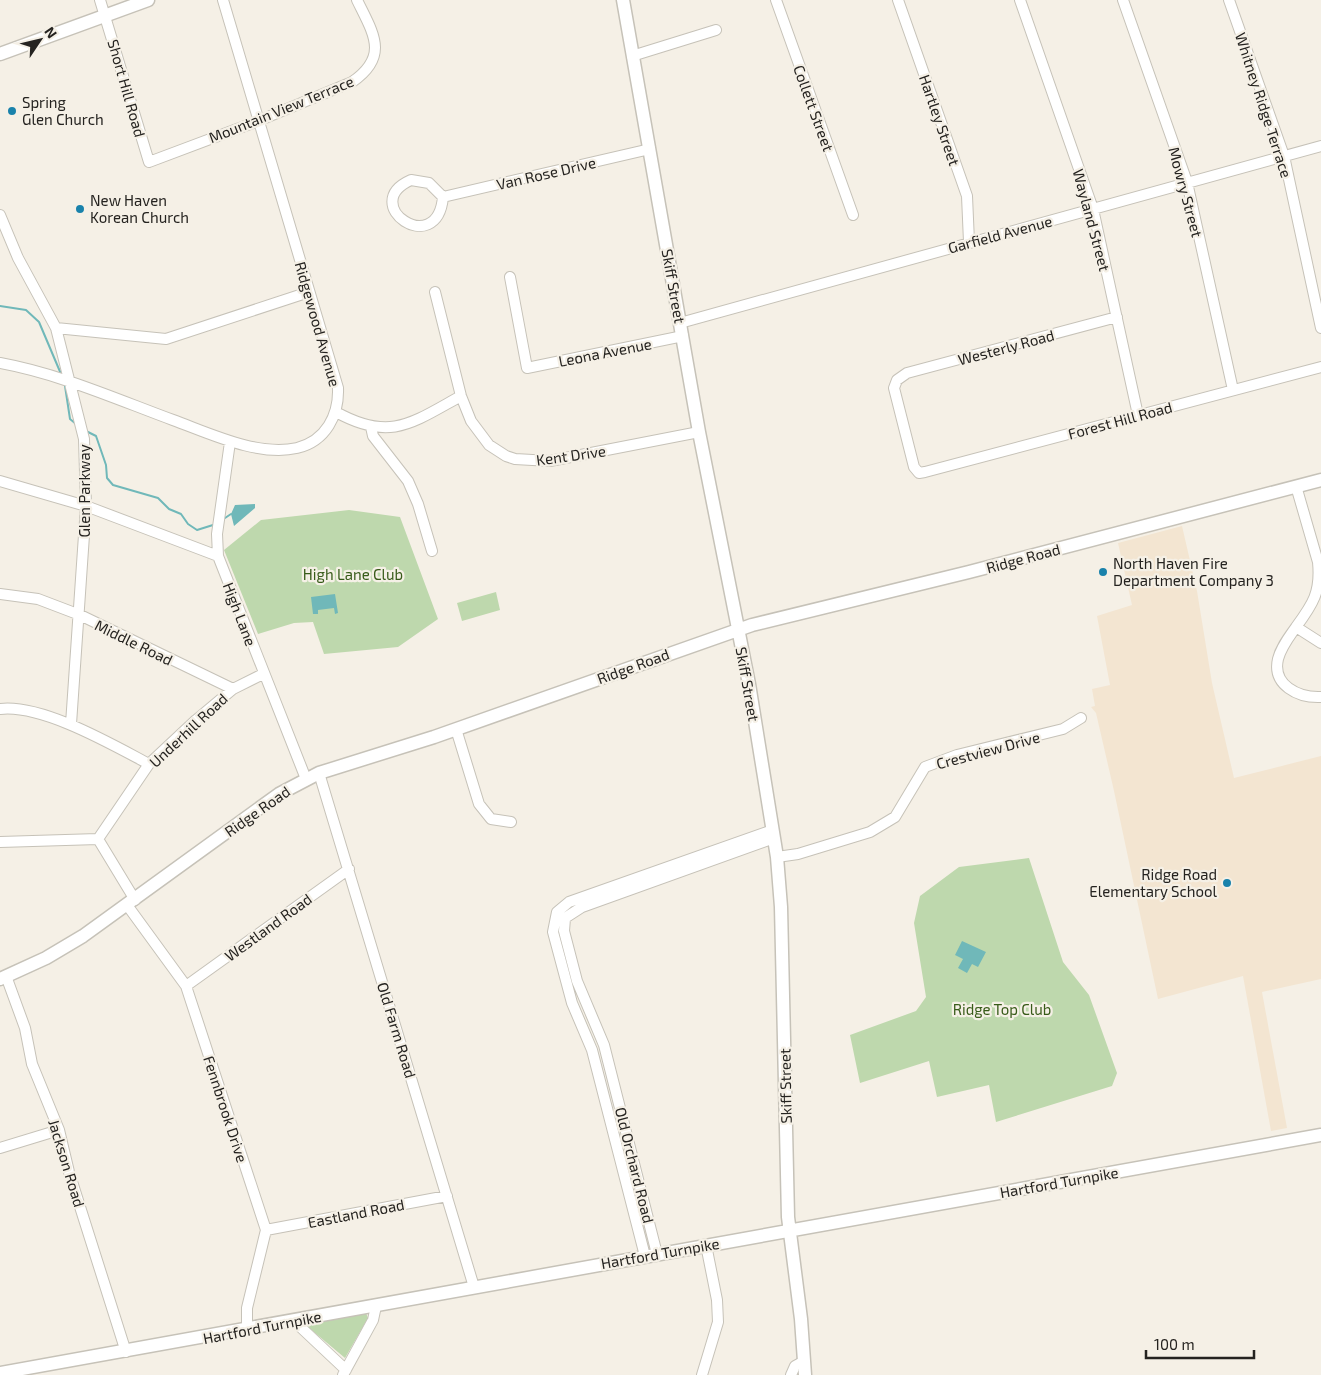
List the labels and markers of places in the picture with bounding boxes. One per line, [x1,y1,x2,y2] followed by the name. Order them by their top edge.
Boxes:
[22,93,104,128] place label: Spring Glen Church
[6,105,18,117] marker: Spring Glen Church
[90,191,189,226] place label: New Haven Korean Church
[74,203,86,215] marker: New Haven Korean Church
[1113,554,1274,589] place label: North Haven Fire Department Company 3
[1097,566,1109,578] marker: North Haven Fire Department Company 3
[1089,865,1218,900] place label: Ridge Road Elementary School
[1221,877,1233,889] marker: Ridge Road Elementary School

